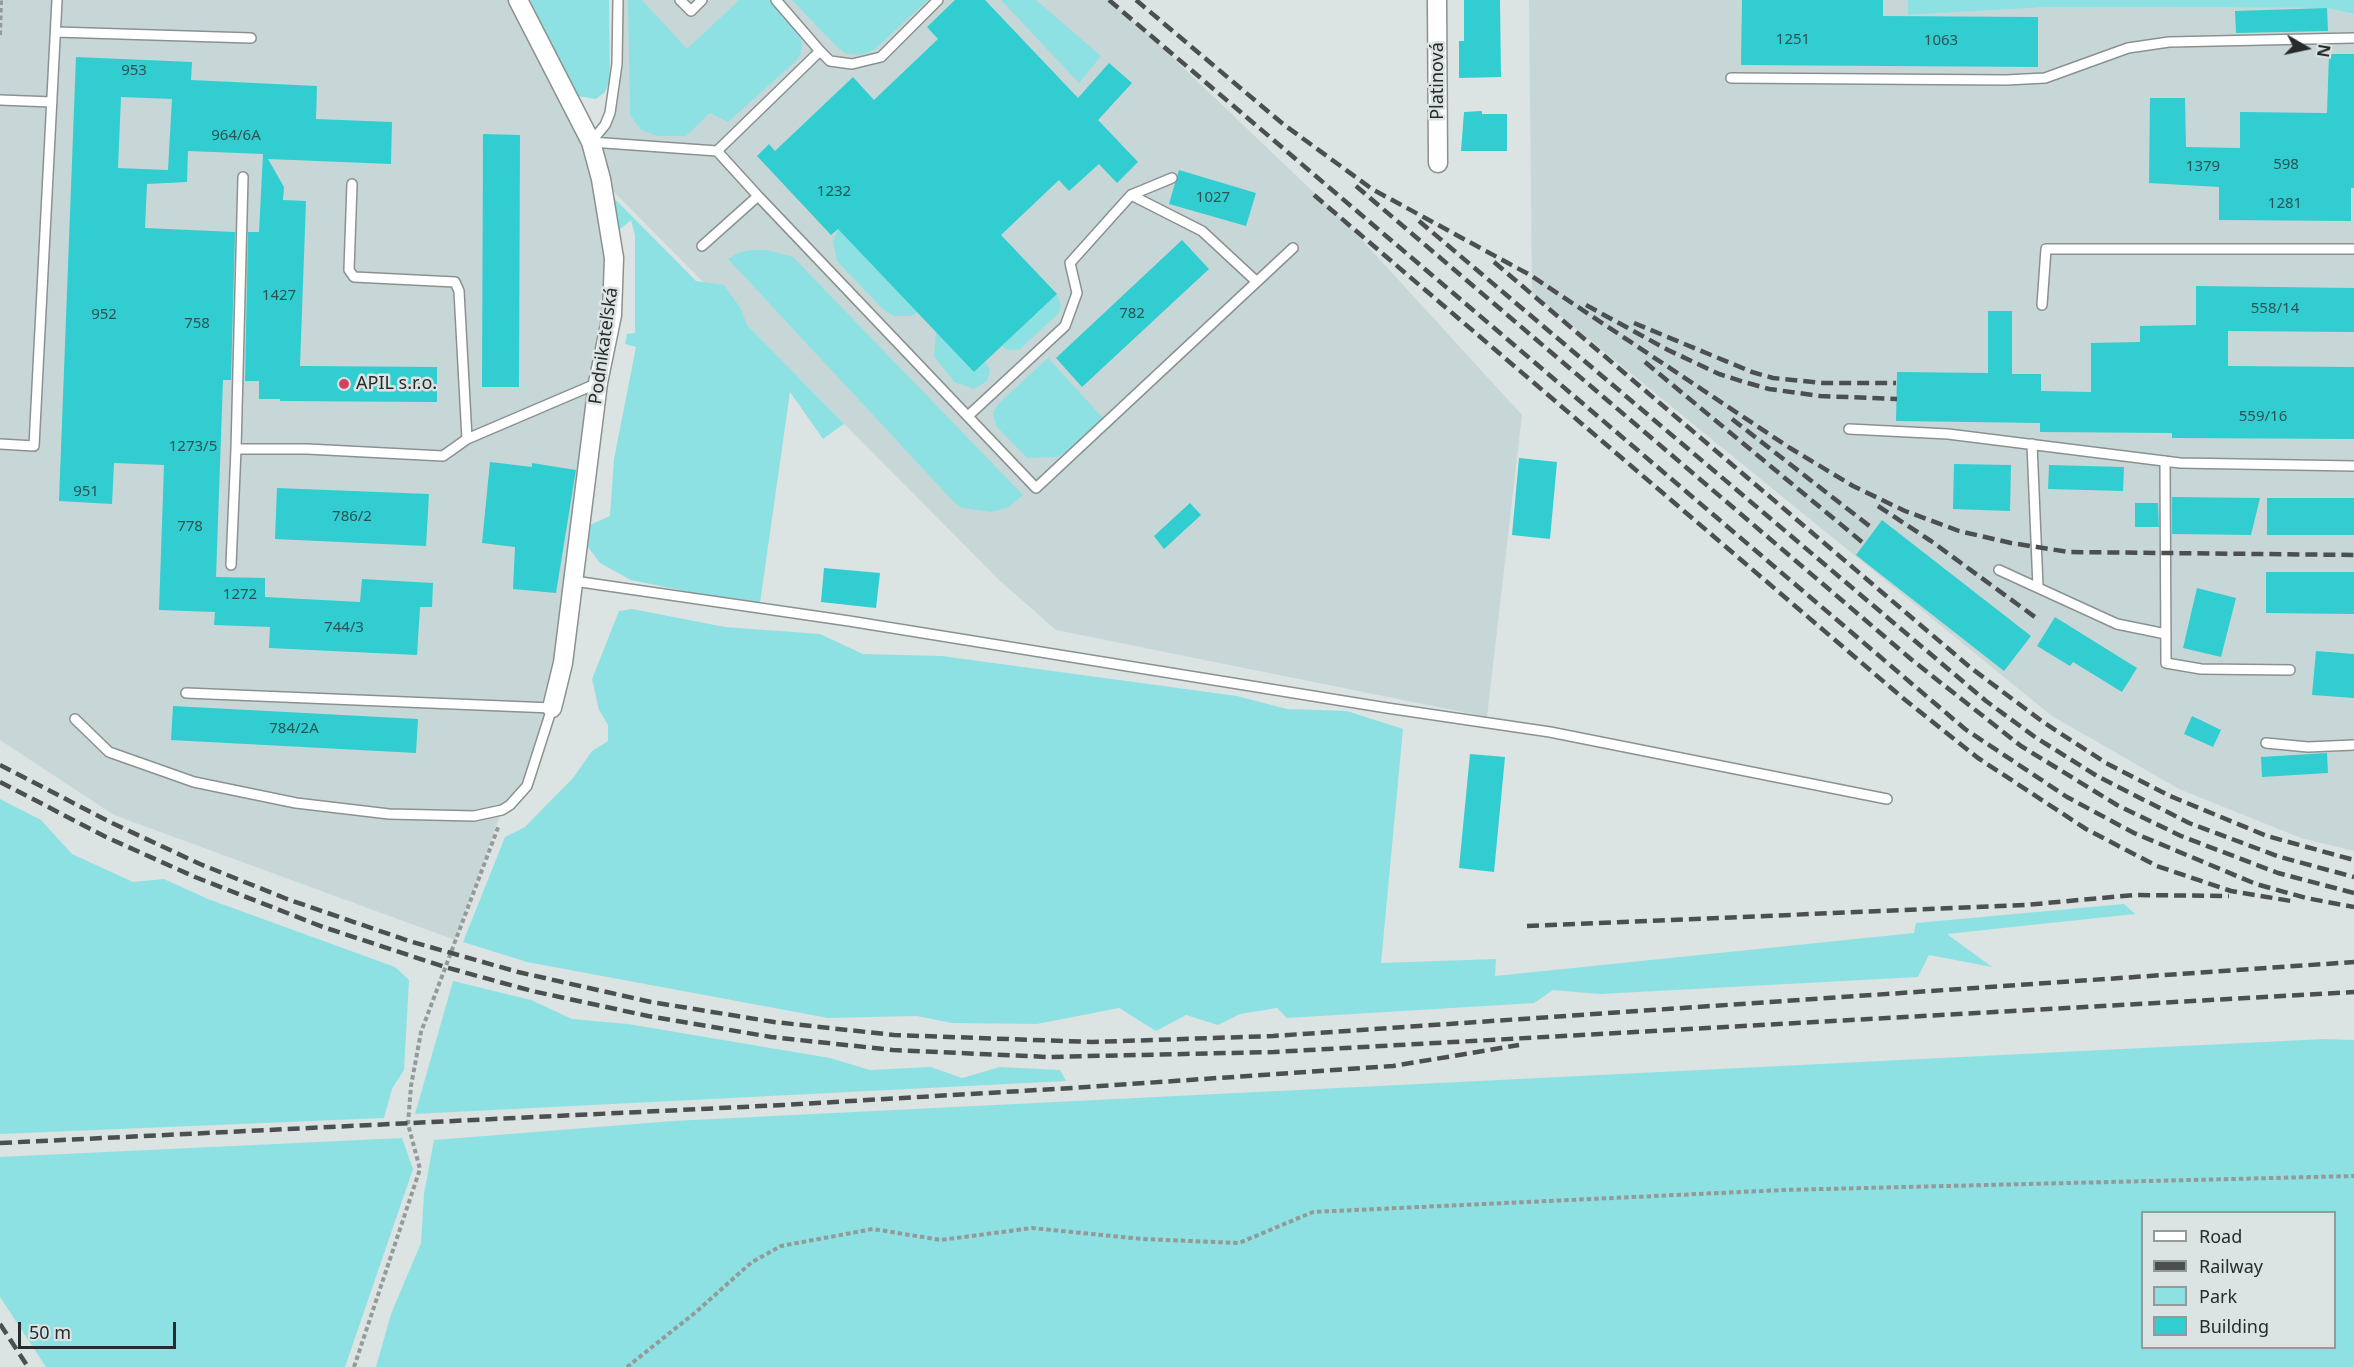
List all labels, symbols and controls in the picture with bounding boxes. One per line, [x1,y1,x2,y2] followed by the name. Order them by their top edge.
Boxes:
[2276,18,2336,78] north arrow
[1776,31,1810,49] house number: 1251
[1924,32,1958,50] house number: 1063
[1427,42,1449,120] street label: Platinová
[2312,43,2336,59] text: N
[121,62,147,80] house number: 953
[211,127,261,145] house number: 964/6A
[2273,156,2299,174] house number: 598
[2186,158,2220,176] house number: 1379
[817,183,851,201] house number: 1232
[1196,189,1230,207] house number: 1027
[2268,195,2302,213] house number: 1281
[585,286,623,406] street label: Podnikateľská
[262,287,296,305] house number: 1427
[2251,300,2299,318] house number: 558/14
[1119,305,1145,323] house number: 782
[91,306,117,324] house number: 952
[184,315,210,333] house number: 758
[356,373,437,395] place label: APIL s.r.o.
[337,377,351,391] marker: APIL s.r.o.
[2239,408,2287,426] house number: 559/16
[169,438,217,456] house number: 1273/5
[73,483,99,501] house number: 951
[332,508,372,526] house number: 786/2
[177,518,203,536] house number: 778
[223,586,257,604] house number: 1272
[324,619,364,637] house number: 744/3
[269,720,319,738] house number: 784/2A
[2141,1211,2336,1349] legend
[2199,1224,2242,1248] text: Road
[2199,1254,2263,1278] text: Railway
[2199,1284,2237,1308] text: Park
[21,1310,178,1348] scale bar
[2199,1314,2269,1338] text: Building
[29,1320,71,1344] text: 50 m

